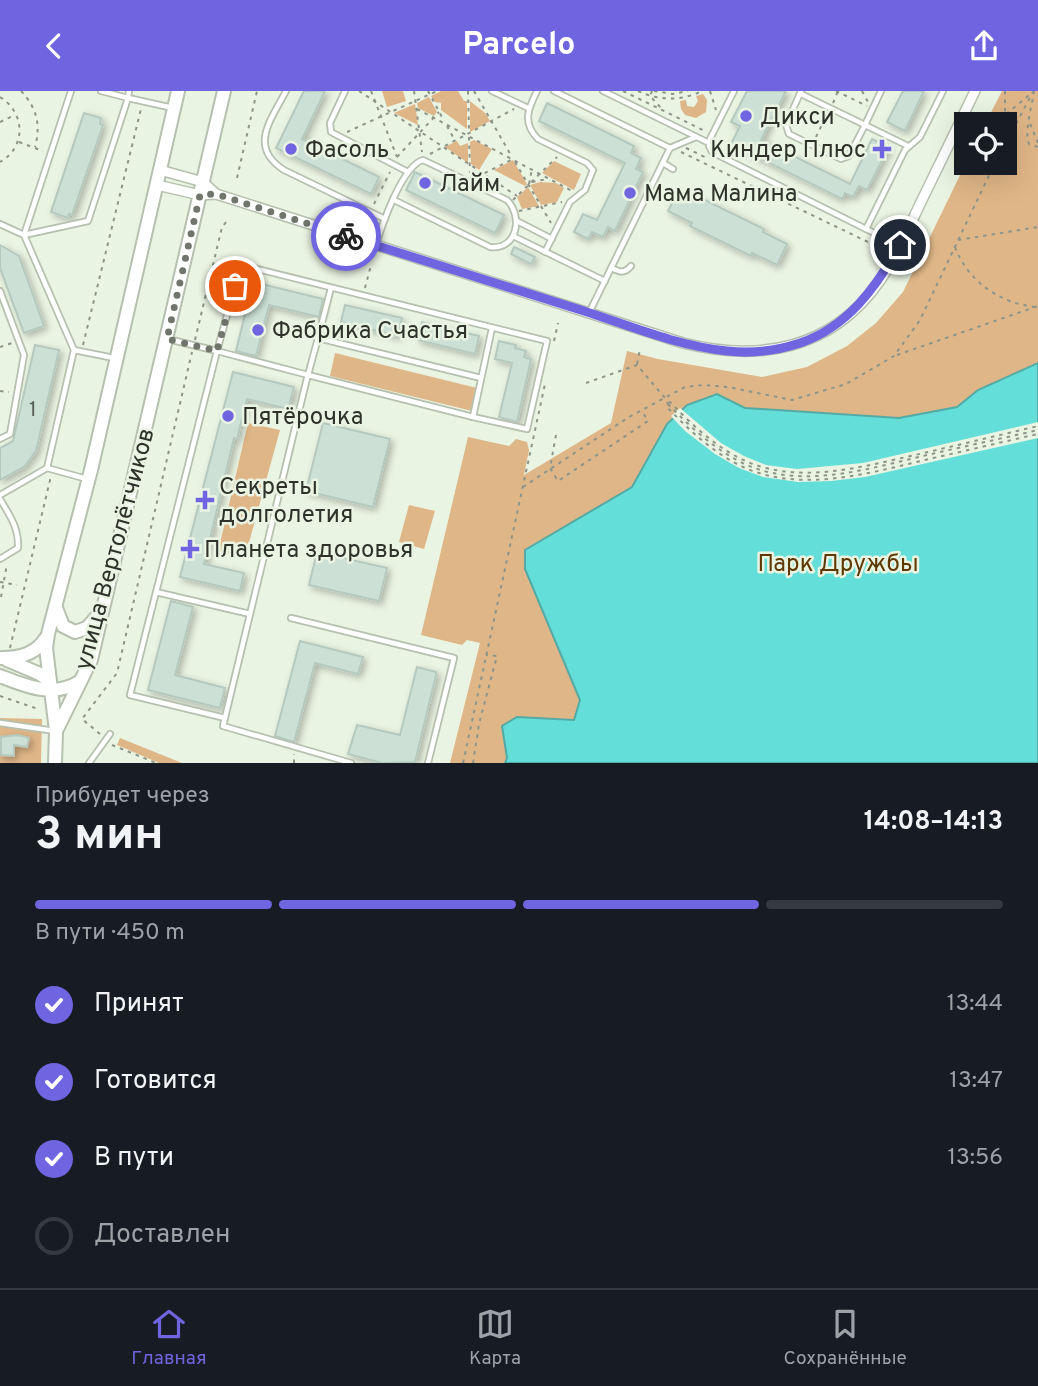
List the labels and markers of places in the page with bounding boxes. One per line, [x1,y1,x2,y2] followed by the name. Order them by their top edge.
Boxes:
[760,103,835,133] place label: Дикси
[738,108,754,124] marker: Дикси
[305,136,389,166] place label: Фасоль
[710,136,866,166] place label: Киндер Плюс
[872,139,892,159] marker: Киндер Плюс
[283,141,299,157] marker: Фасоль
[439,170,500,200] place label: Лайм
[417,175,433,191] marker: Лайм
[644,180,797,210] place label: Мама Малина
[622,185,638,201] marker: Мама Малина
[870,215,930,275] pin
[205,256,265,316] pin
[272,317,468,347] place label: Фабрика Счастья
[250,322,266,338] marker: Фабрика Счастья
[242,403,363,433] place label: Пятёрочка
[220,408,236,424] marker: Пятёрочка
[219,473,353,531] place label: Секреты долголетия
[197,492,213,508] marker: Секреты долголетия
[204,536,413,566] place label: Планета здоровья
[182,541,198,557] marker: Планета здоровья

